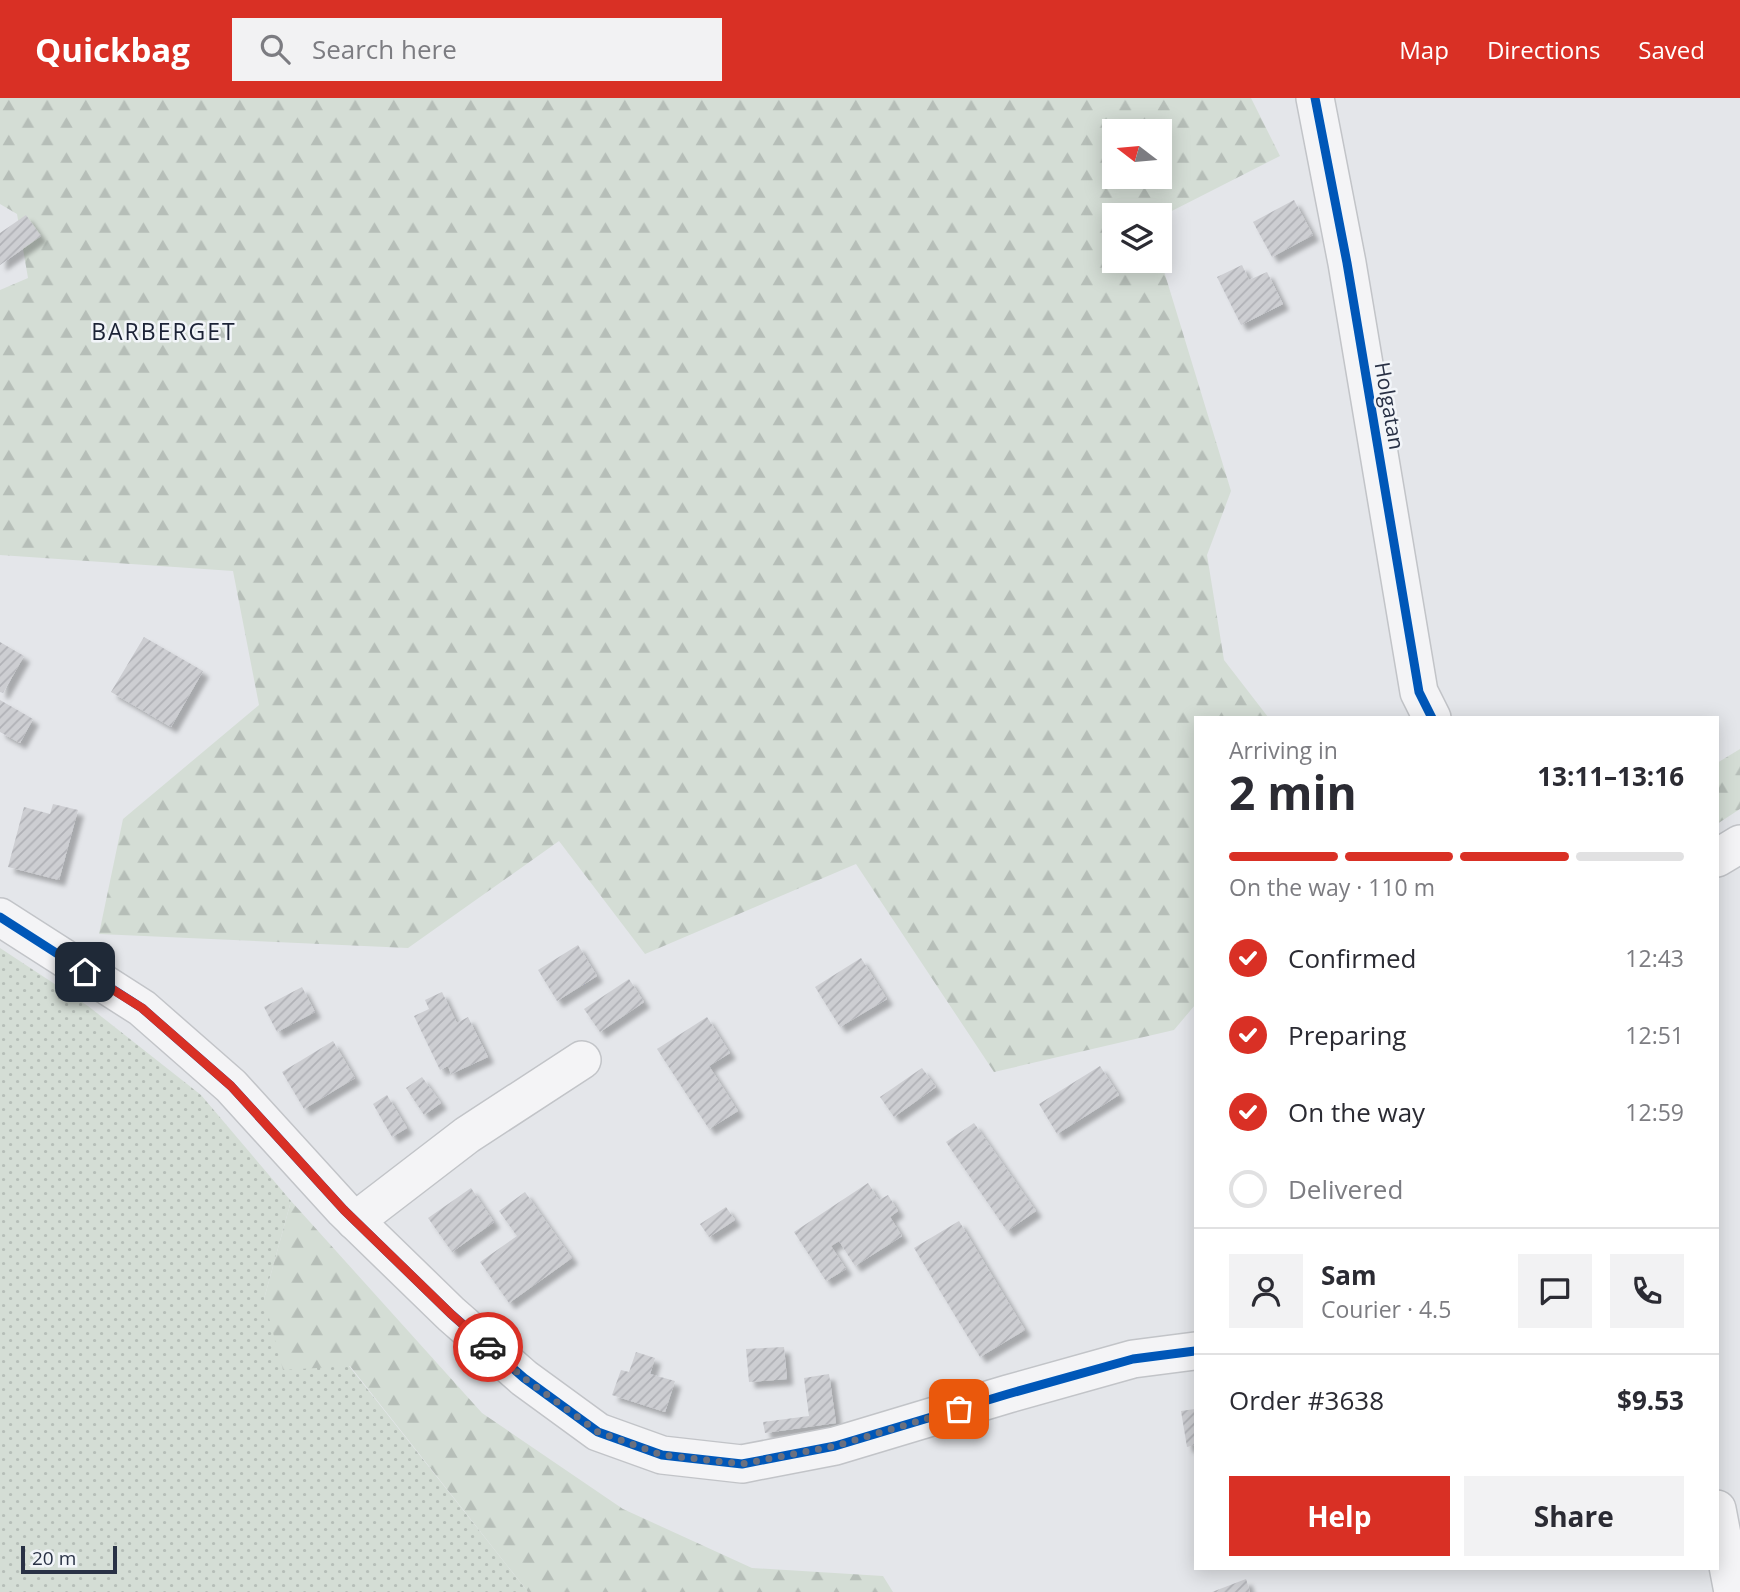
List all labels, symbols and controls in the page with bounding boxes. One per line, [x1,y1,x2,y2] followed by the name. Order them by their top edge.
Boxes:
[232,18,722,81] search box
[35,27,190,72] text: Quickbag
[256,30,294,68] icon: search
[312,31,457,67] text: Search here
[1399,33,1449,66] text: Map
[1487,33,1600,66] text: Directions
[1638,33,1705,66] text: Saved
[1102,119,1172,189] north arrow
[1102,119,1172,273] map controls
[1102,203,1172,273] button: layers
[91,315,237,347] district label: BARBERGET
[1369,360,1411,452] street label: Holgatan
[1229,734,1338,766] text: Arriving in
[1537,758,1684,794] text: 13:11–13:16
[1229,761,1357,823] text: 2 min
[1229,871,1435,903] text: On the way · 110 m
[1229,939,1267,977] icon: check
[1288,940,1416,976] text: Confirmed
[55,942,115,1002] pin
[1625,942,1684,974] text: 12:43
[66,953,104,991] icon: home
[1229,1016,1267,1054] icon: check
[1288,1017,1406,1053] text: Preparing
[1625,1019,1684,1051] text: 12:51
[1229,1093,1267,1131] icon: check
[1288,1094,1425,1130] text: On the way
[1625,1096,1684,1128] text: 12:59
[1288,1171,1403,1207] text: Delivered
[1229,1254,1303,1328] button: person
[1518,1254,1592,1328] button: chat
[1610,1254,1684,1328] button: phone
[1321,1257,1377,1293] text: Sam
[1321,1293,1451,1325] text: Courier · 4.5
[453,1312,523,1382] courier
[469,1328,507,1366] icon: car
[929,1379,989,1439] pin
[1229,1382,1384,1418] text: Order #3638
[1617,1382,1684,1418] text: $9.53
[940,1390,978,1428] icon: bag
[1229,1476,1450,1556] button: Help
[1464,1476,1684,1556] button: Share
[21,1543,117,1575] scale bar
[32,1545,76,1571] text: 20 m

